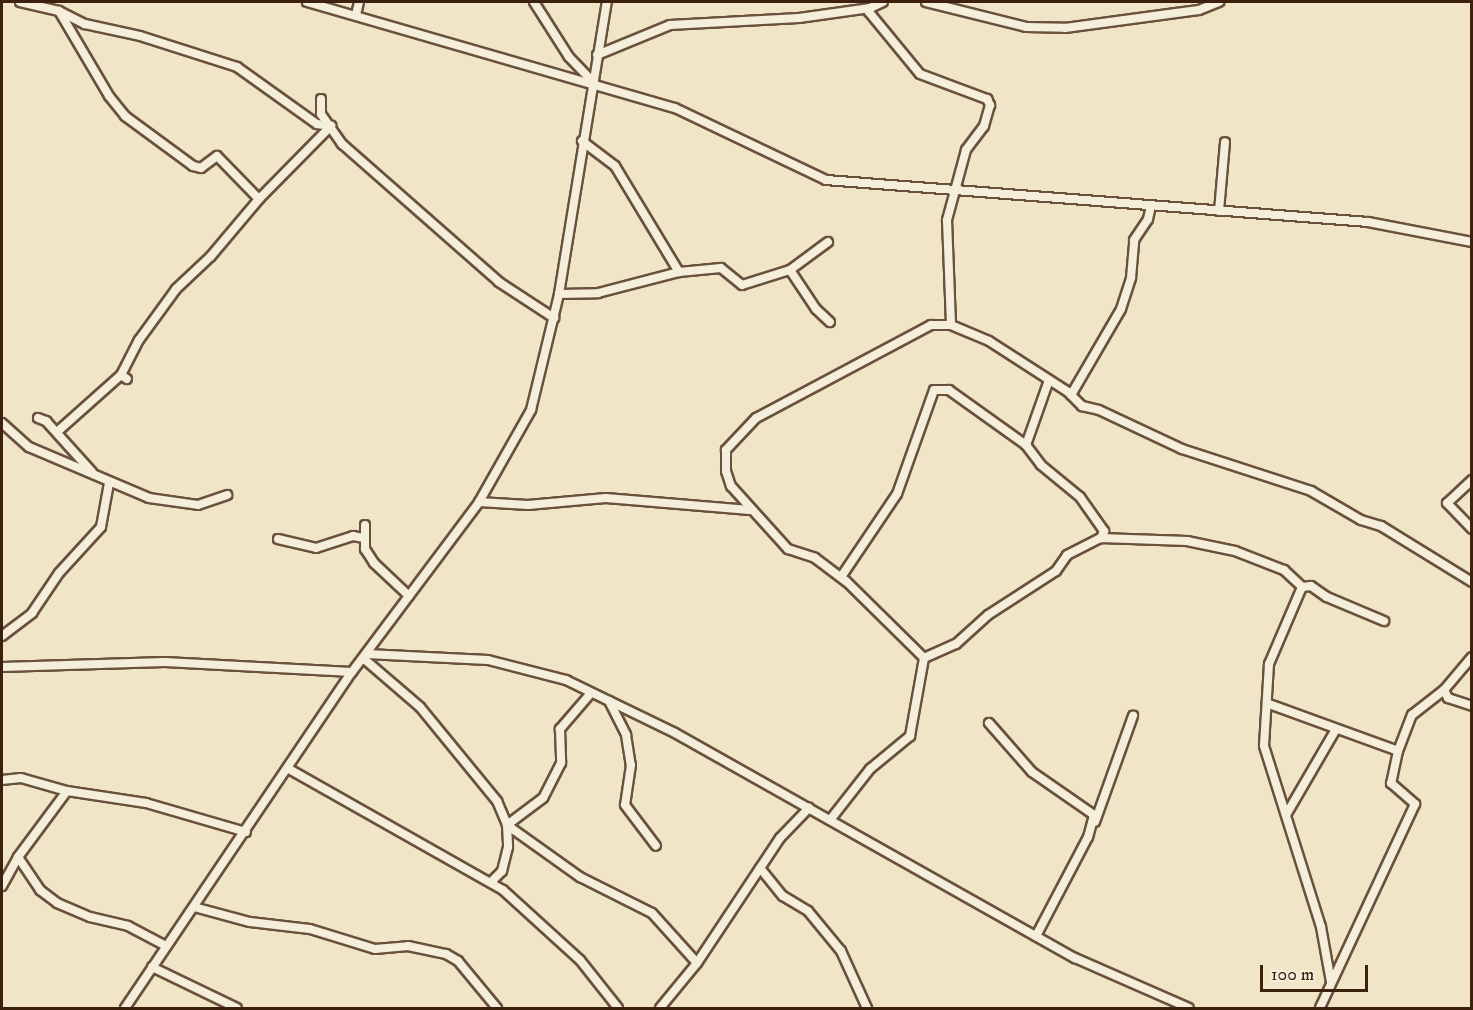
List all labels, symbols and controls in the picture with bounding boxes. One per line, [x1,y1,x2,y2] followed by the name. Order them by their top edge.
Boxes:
[1263,953,1371,991] scale bar
[1271,964,1314,986] text: 100 m

